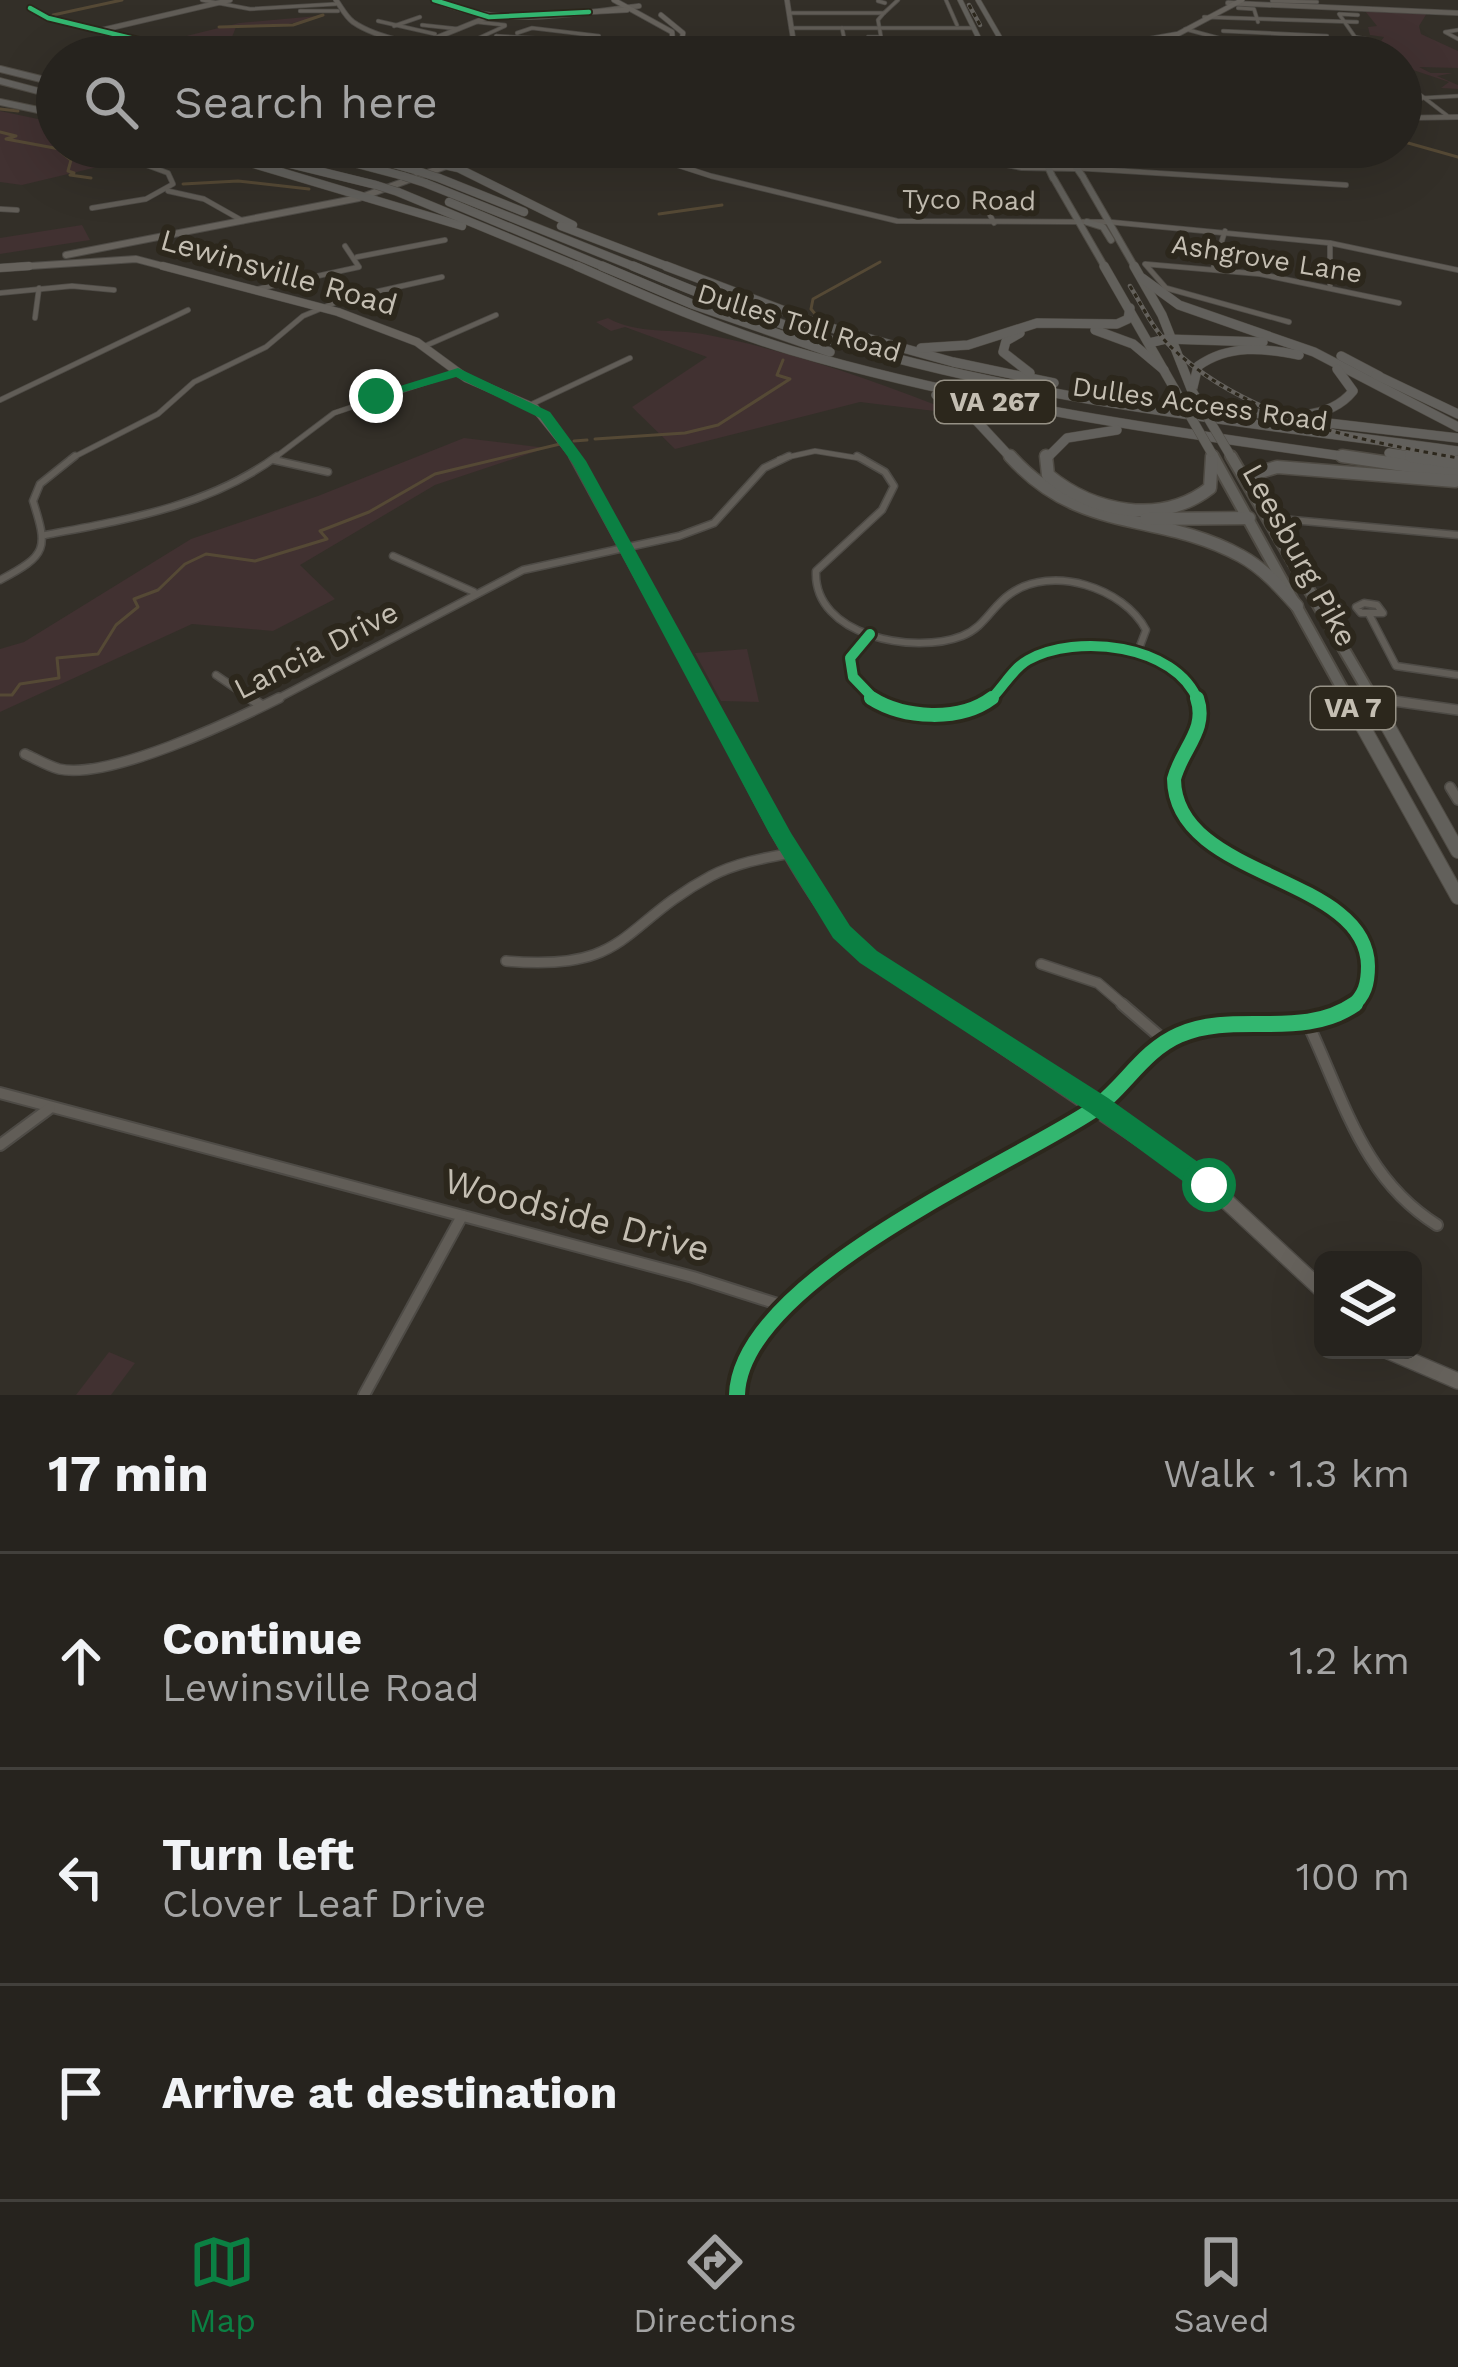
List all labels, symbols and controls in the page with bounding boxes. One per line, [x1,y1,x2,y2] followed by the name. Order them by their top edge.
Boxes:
[36,36,1422,168] search box
[78,69,144,135] icon: search
[174,76,438,129] text: Search here
[902,183,1036,217] street label: Tyco Road
[157,222,401,322] street label: Lewinsville Road
[1170,228,1364,290] street label: Ashgrove Lane
[693,277,905,369] street label: Dulles Toll Road
[349,369,403,423] route end
[1070,370,1330,438] street label: Dulles Access Road
[935,381,1055,423] road number: VA 267
[1235,458,1365,652] street label: Leesburg Pike
[228,594,404,706] street label: Lancia Drive
[1311,687,1395,729] road number: VA 7
[1182,1158,1236,1212] route start
[440,1159,714,1271] street label: Woodside Drive
[1314,1251,1422,1359] map controls
[1314,1251,1422,1359] button: layers
[48,1444,209,1503] text: 17 min
[1163,1451,1410,1496] text: Walk · 1.3 km
[162,1612,362,1665] text: Continue
[48,1628,114,1694] icon: ahead
[1289,1638,1410,1683] text: 1.2 km
[162,1665,479,1710] text: Lewinsville Road
[162,1828,354,1881] text: Turn left
[48,1844,114,1910] icon: left
[1296,1854,1410,1899] text: 100 m
[162,1881,486,1926] text: Clover Leaf Drive
[48,2060,114,2126] icon: arrive
[162,2066,617,2119] text: Arrive at destination
[189,2229,256,2340] tab: Map
[633,2229,796,2340] tab: Directions
[1174,2229,1269,2340] tab: Saved

